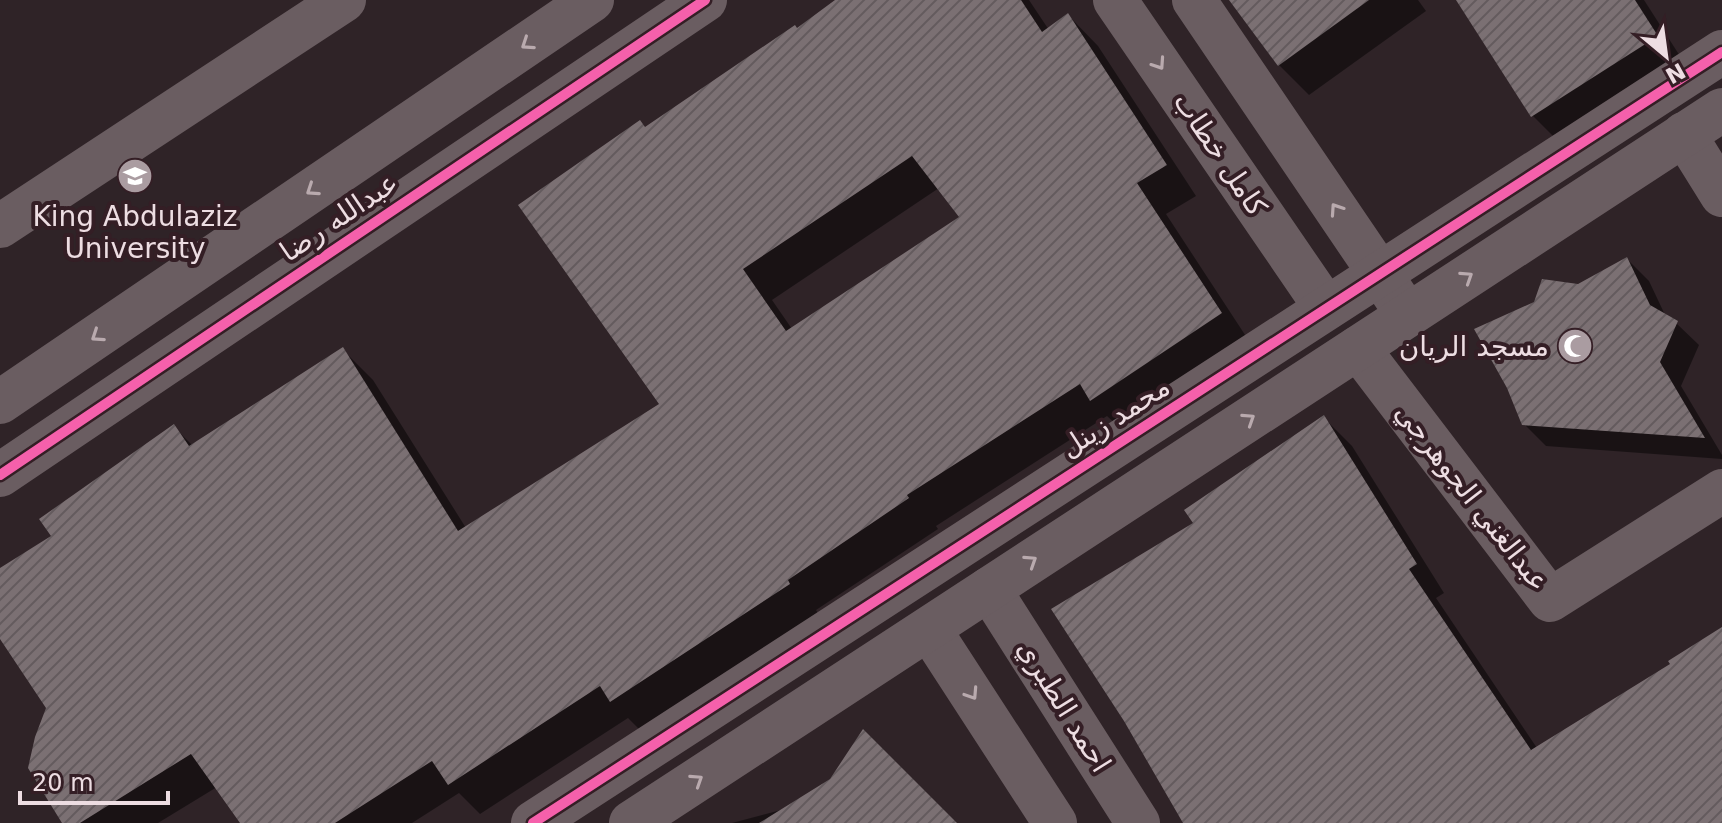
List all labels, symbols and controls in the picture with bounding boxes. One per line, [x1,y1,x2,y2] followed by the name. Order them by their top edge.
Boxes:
[1626,16,1706,96] north arrow
[522,34,536,49] one-way arrow
[1149,56,1164,70] one-way arrow
[1661,58,1690,88] text: N
[1167,86,1274,223] street label: كامل خطاب
[116,157,154,195] school or university icon: King Abdulaziz University
[274,166,404,268] street label: عبدالله رضا
[307,180,321,195] one-way arrow
[32,200,238,265] place label: King Abdulaziz University
[1331,204,1346,218] one-way arrow
[1458,272,1472,287] one-way arrow
[92,326,106,341] one-way arrow
[1556,327,1594,365] mosque icon: مسجد الريان
[1399,330,1549,363] place label: مسجد الريان
[1054,369,1176,465] street label: محمد زينل
[1388,396,1556,598] street label: عبدالغني الجوهرجي
[1240,414,1255,429] one-way arrow
[1023,556,1037,571] one-way arrow
[1010,634,1118,778] street label: احمد الطبري
[962,685,977,700] one-way arrow
[20,755,168,805] scale bar
[32,769,94,797] text: 20 m
[688,775,702,790] one-way arrow

